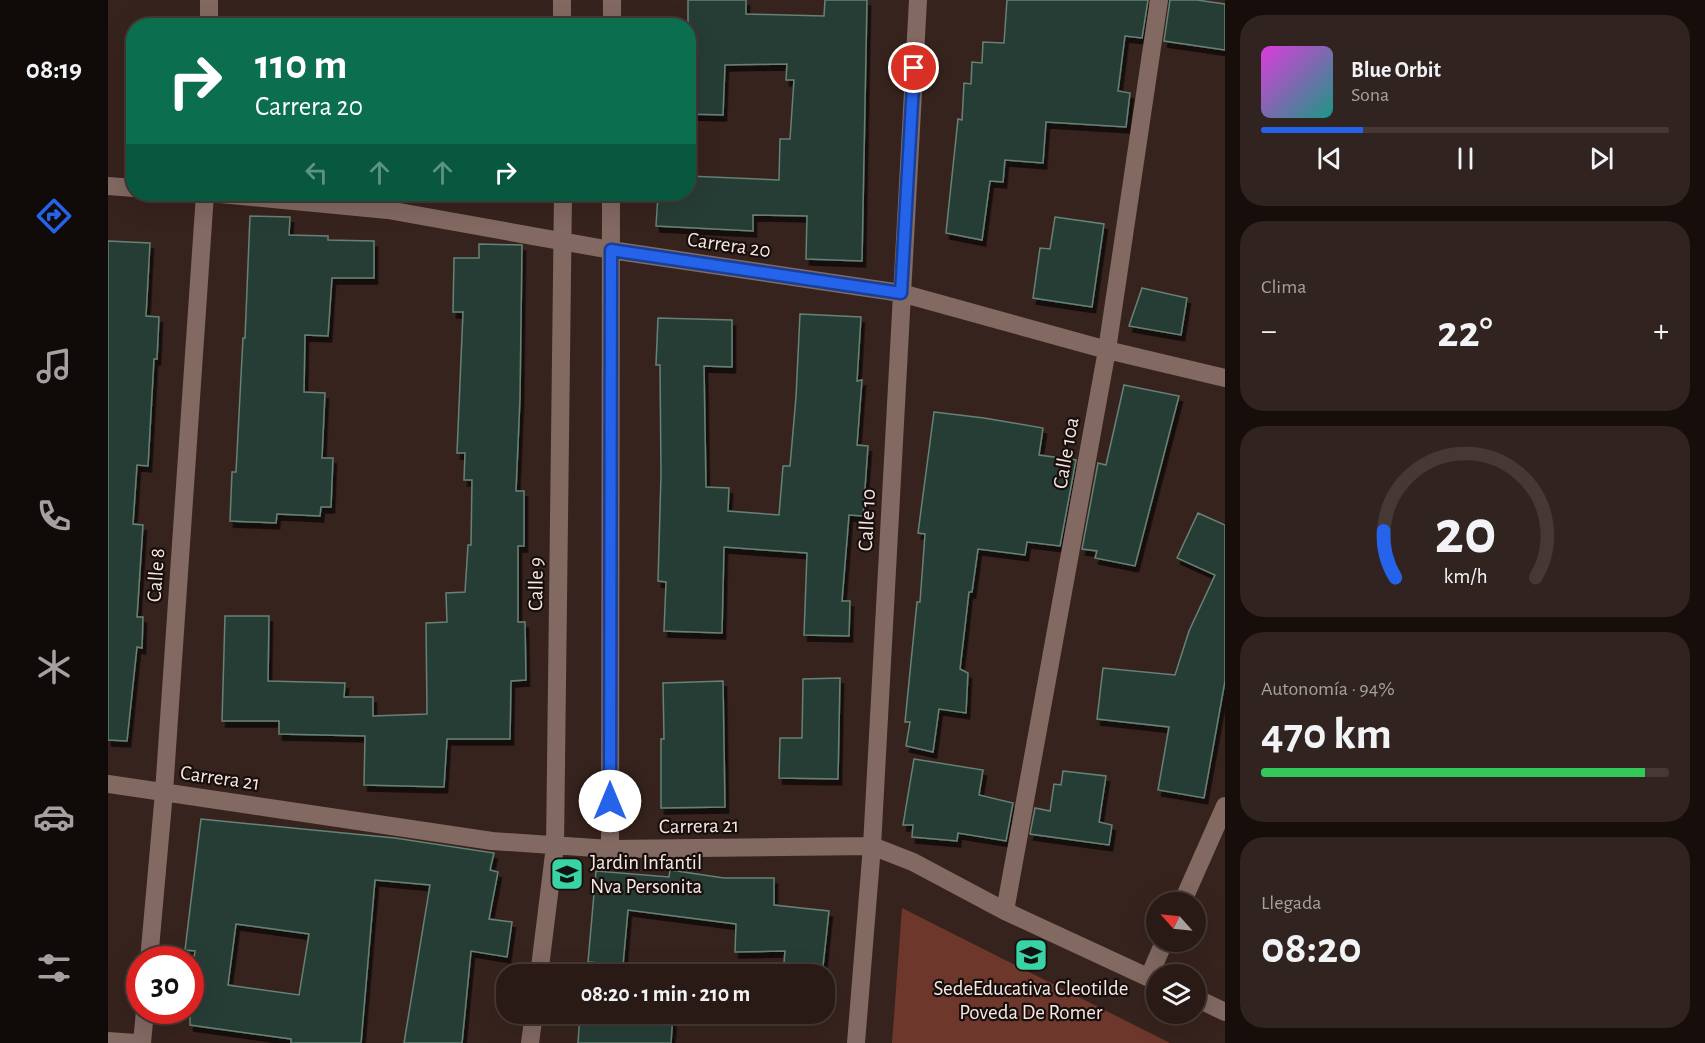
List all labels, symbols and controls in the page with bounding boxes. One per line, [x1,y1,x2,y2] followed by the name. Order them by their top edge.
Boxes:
[156,42,234,120] icon: right
[888,42,939,93] pin
[255,44,347,86] text: 110 m
[897,51,930,84] icon: arrive
[26,56,82,83] text: 08:19
[1351,59,1441,81] text: Blue Orbit
[1351,85,1389,105] text: Sona
[255,93,363,120] text: Carrera 20
[1313,142,1346,175] icon: previous
[1449,142,1482,175] icon: pause
[1585,142,1618,175] icon: next
[300,156,333,189] icon: left
[363,156,396,189] icon: ahead
[426,156,459,189] icon: ahead
[489,156,522,189] icon: right
[33,195,75,237] icon: directions
[686,229,772,261] street label: Carrera 20
[1261,277,1306,297] text: Clima
[1437,310,1493,355] text: 22°
[1261,315,1277,348] text: −
[1653,315,1669,348] text: +
[33,345,75,387] icon: music
[1049,415,1083,490] street label: Calle 10a
[855,488,879,552] street label: Calle 10
[33,495,75,537] icon: phone
[1434,503,1496,565] text: 20
[144,547,168,603] street label: Calle 8
[525,557,547,611] street label: Calle 9
[1443,567,1487,588] text: km/h
[33,646,75,688] icon: climate
[1261,679,1395,699] text: Autonomía · 94%
[1261,712,1392,757] text: 470 km
[179,762,261,794] street label: Carrera 21
[578,769,642,833] position arrow
[33,796,75,838] icon: car
[659,815,739,837] street label: Carrera 21
[590,852,702,897] place label: Jardin Infantil Nva Personita
[549,856,585,892] school or university icon: Jardin Infantil Nva Personita
[1146,892,1206,952] north arrow
[1146,892,1206,1024] map controls
[1261,893,1322,913] text: Llegada
[1261,926,1362,971] text: 08:20
[1013,937,1049,973] school or university icon: SedeEducativa Cleotilde Poveda De Romer
[126,946,204,1024] speed limit sign: 30
[33,947,75,989] icon: filters
[1146,964,1206,1024] button: layers
[934,978,1128,1023] place label: SedeEducativa Cleotilde Poveda De Romer
[581,983,750,1005] text: 08:20 · 1 min · 210 m

